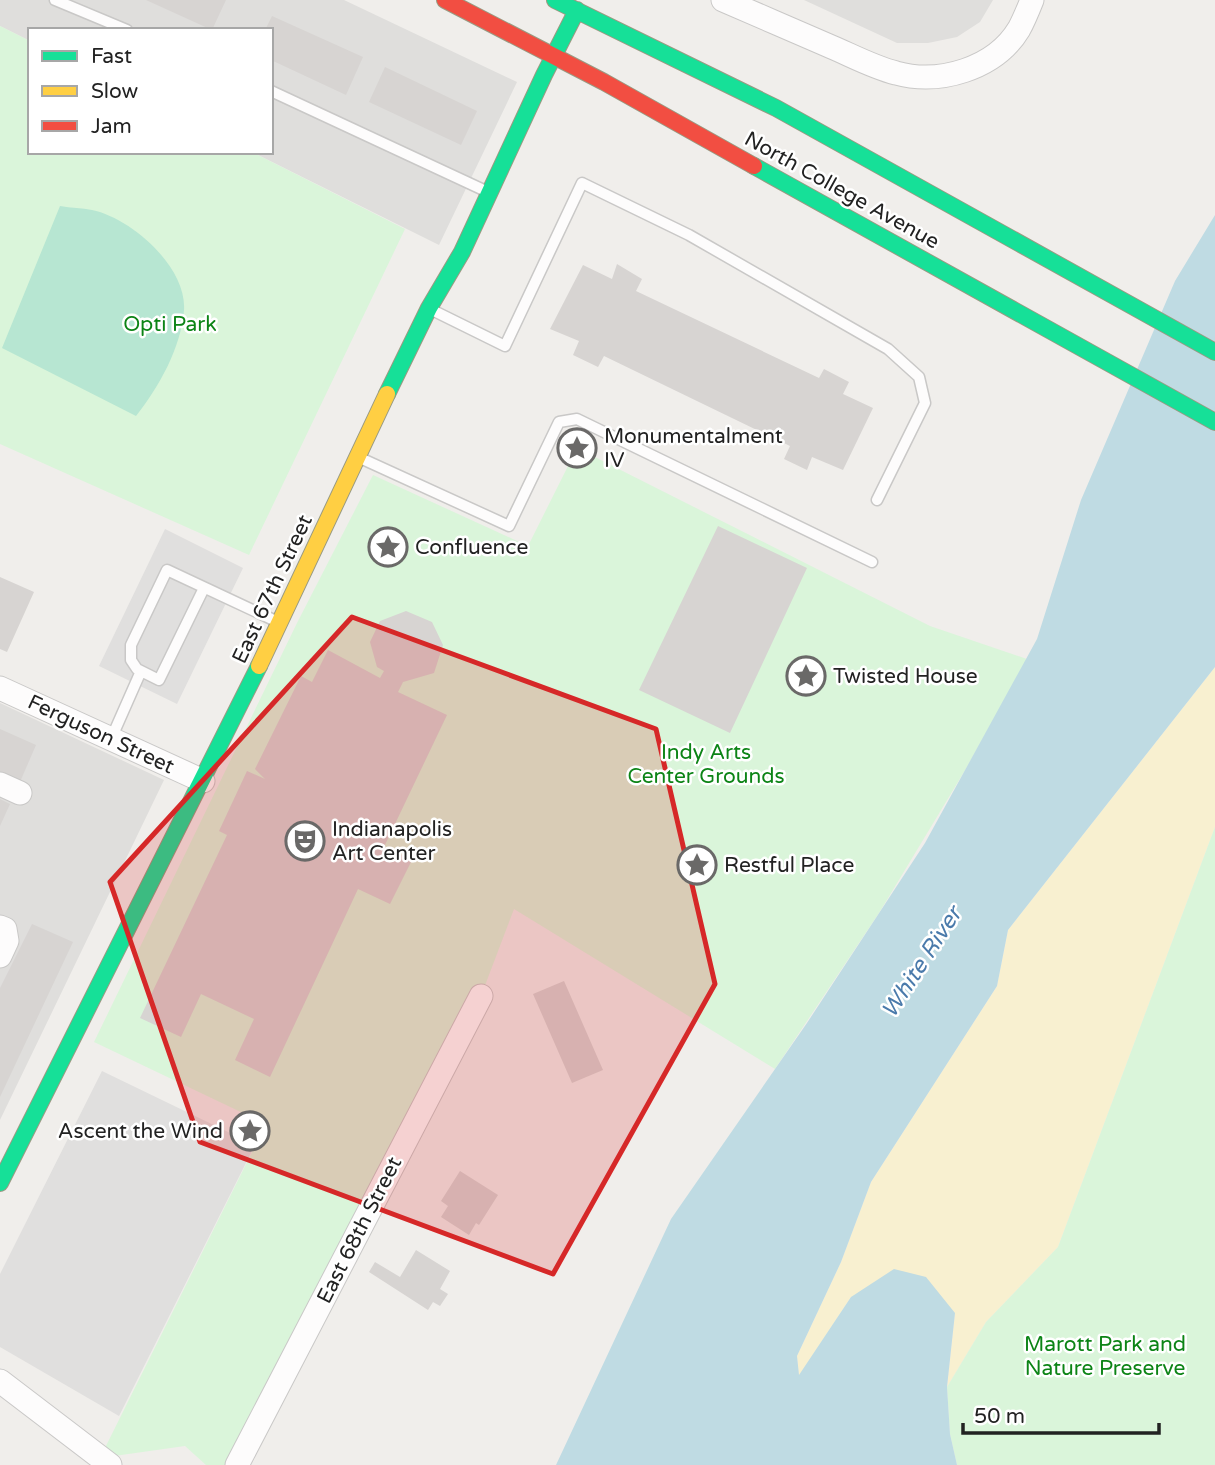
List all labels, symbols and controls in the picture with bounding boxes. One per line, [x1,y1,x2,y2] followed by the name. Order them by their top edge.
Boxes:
[28,28,273,154] legend
[91,44,132,69] text: Fast
[91,79,139,104] text: Slow
[91,114,132,139] text: Jam
[740,126,944,254] street label: North College Avenue
[123,312,217,337] park label: Opti Park
[604,424,783,473] place label: Monumentalment IV
[556,427,598,469] place icon: Monumentalment IV
[227,511,318,668] street label: East 67th Street
[367,526,409,568] place icon: Confluence
[415,535,528,560] place label: Confluence
[785,655,827,697] place icon: Twisted House
[833,664,978,689] place label: Twisted House
[24,690,178,779] street label: Ferguson Street
[627,740,785,789] park label: Indy Arts Center Grounds
[332,817,452,866] place label: Indianapolis Art Center
[284,820,326,862] theatre icon: Indianapolis Art Center
[676,844,718,886] place icon: Restful Place
[724,853,854,878] place label: Restful Place
[876,899,970,1023] water label: White River
[229,1110,271,1152] place icon: Ascent the Wind
[58,1119,223,1144] place label: Ascent the Wind
[312,1153,407,1308] street label: East 68th Street
[1024,1332,1186,1381] park label: Marott Park and Nature Preserve
[963,1392,1159,1436] scale bar
[974,1404,1025,1429] text: 50 m

